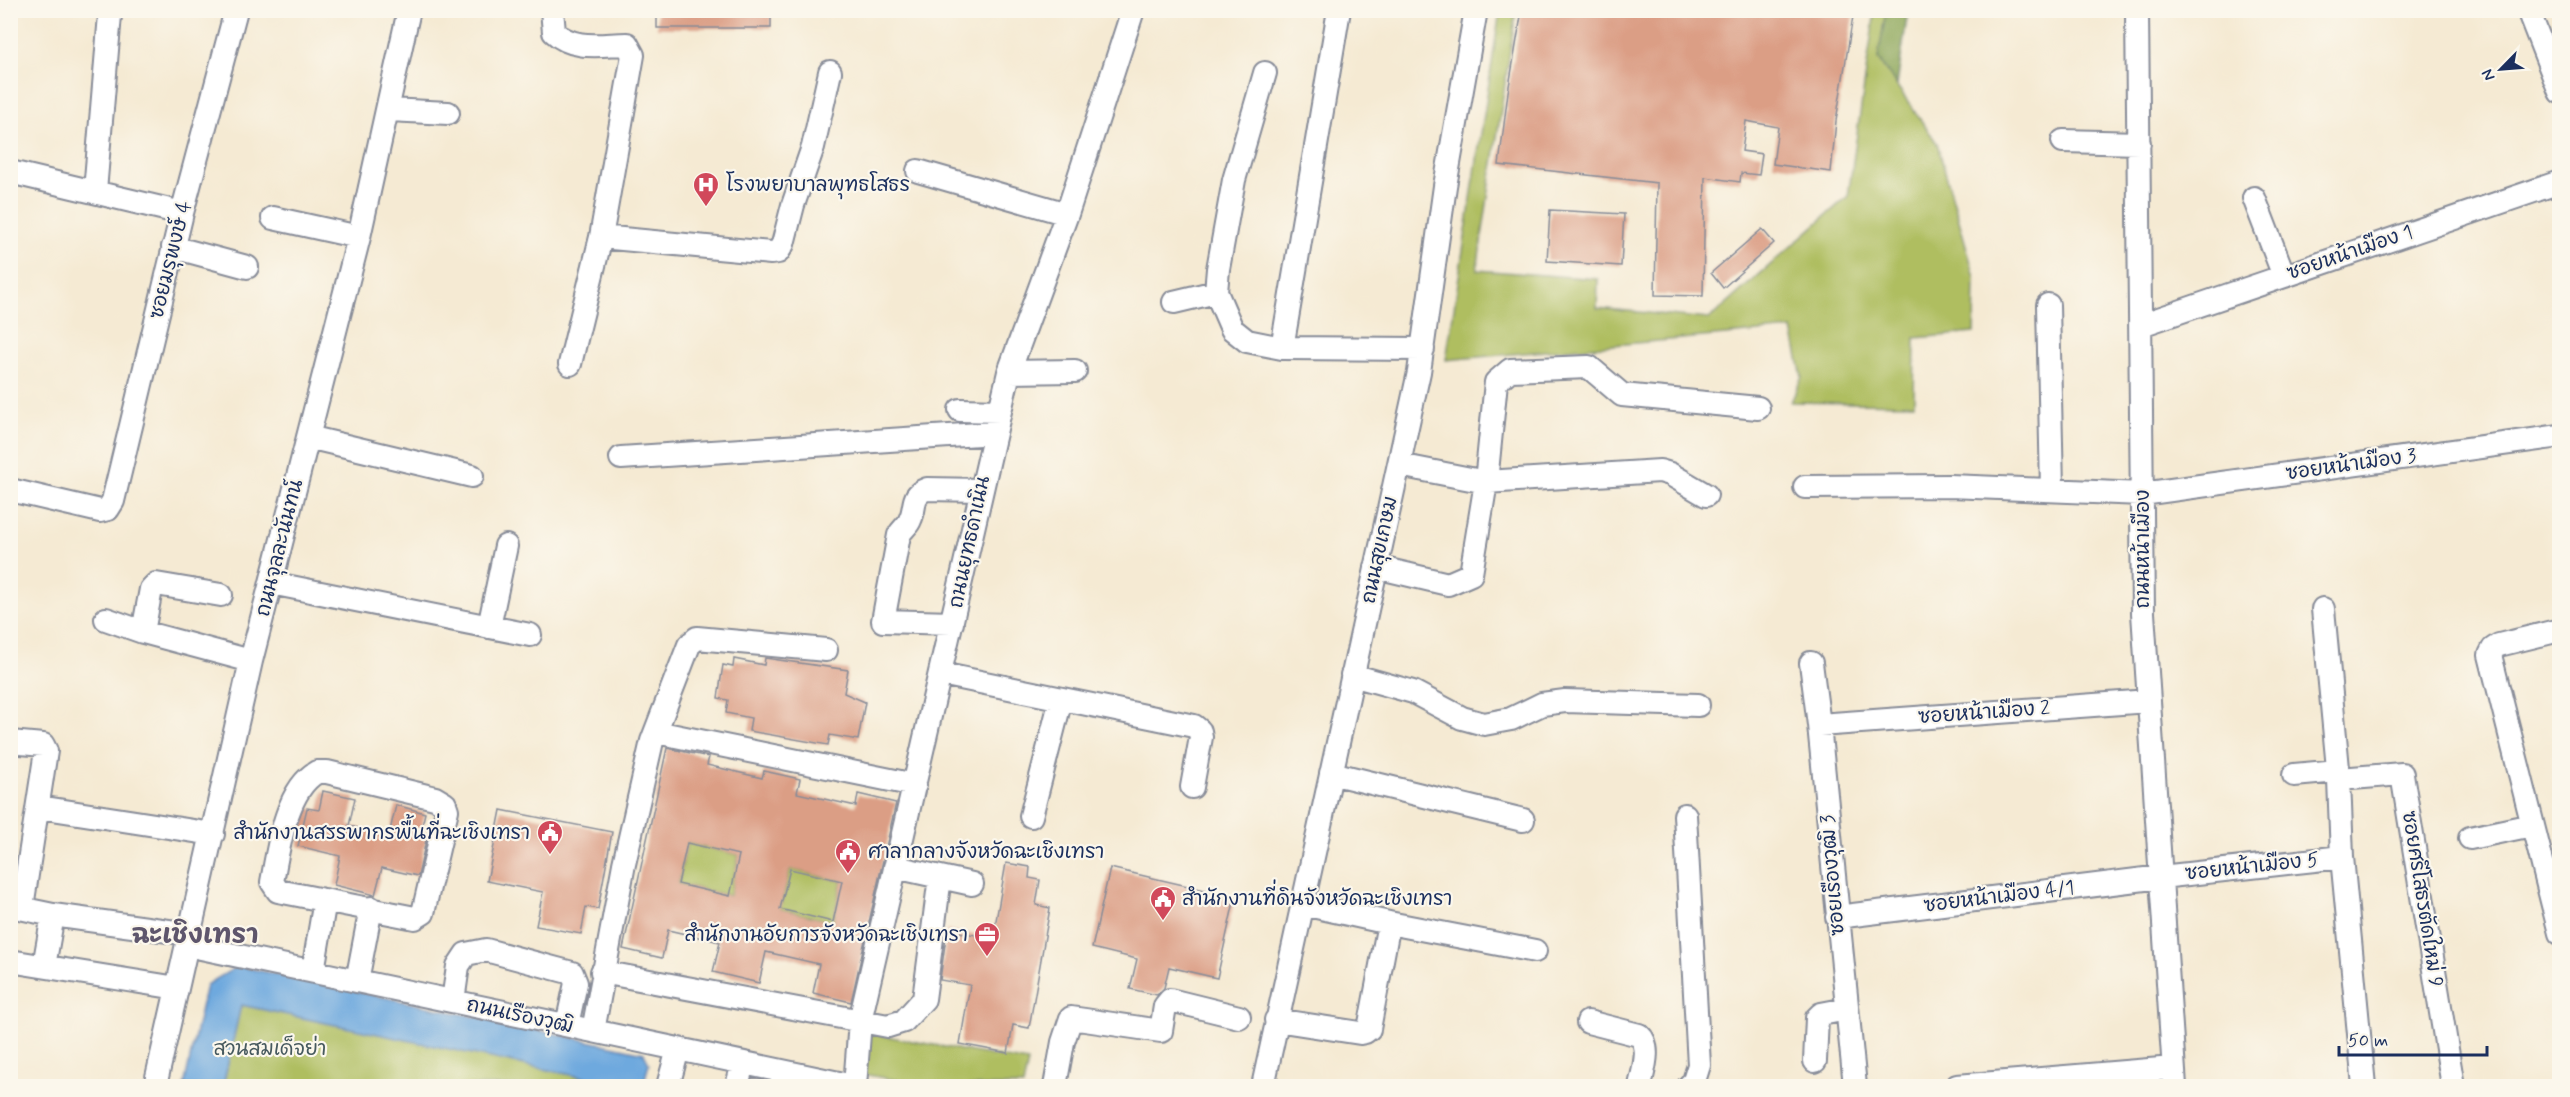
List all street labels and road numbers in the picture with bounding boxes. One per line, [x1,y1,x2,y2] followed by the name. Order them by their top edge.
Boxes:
[142,198,200,322] street label: ซอยมรุพงษ์ 4
[2283,218,2417,287] street label: ซอยหน้าเมือง 1
[2284,441,2418,488] street label: ซอยหน้าเมือง 3
[942,473,998,611] street label: ถนนยุทธดำเนิน
[249,476,311,620] street label: ถนนจุลละนันทน์
[2129,490,2157,608] street label: ถนนหน้าเมือง
[1355,494,1406,606] street label: ถนนสุขเกษม
[1917,694,2051,731] street label: ซอยหน้าเมือง 2
[2395,809,2450,989] street label: ซอยศรีโสธรตัดใหม่ 9
[1814,813,1853,937] street label: ซอยเรืองวุฒิ 3
[2184,846,2320,887] street label: ซอยหน้าเมือง 5
[1922,873,2076,920] street label: ซอยหน้าเมือง 4/1
[464,992,576,1041] street label: ถนนเรืองวุฒิ

